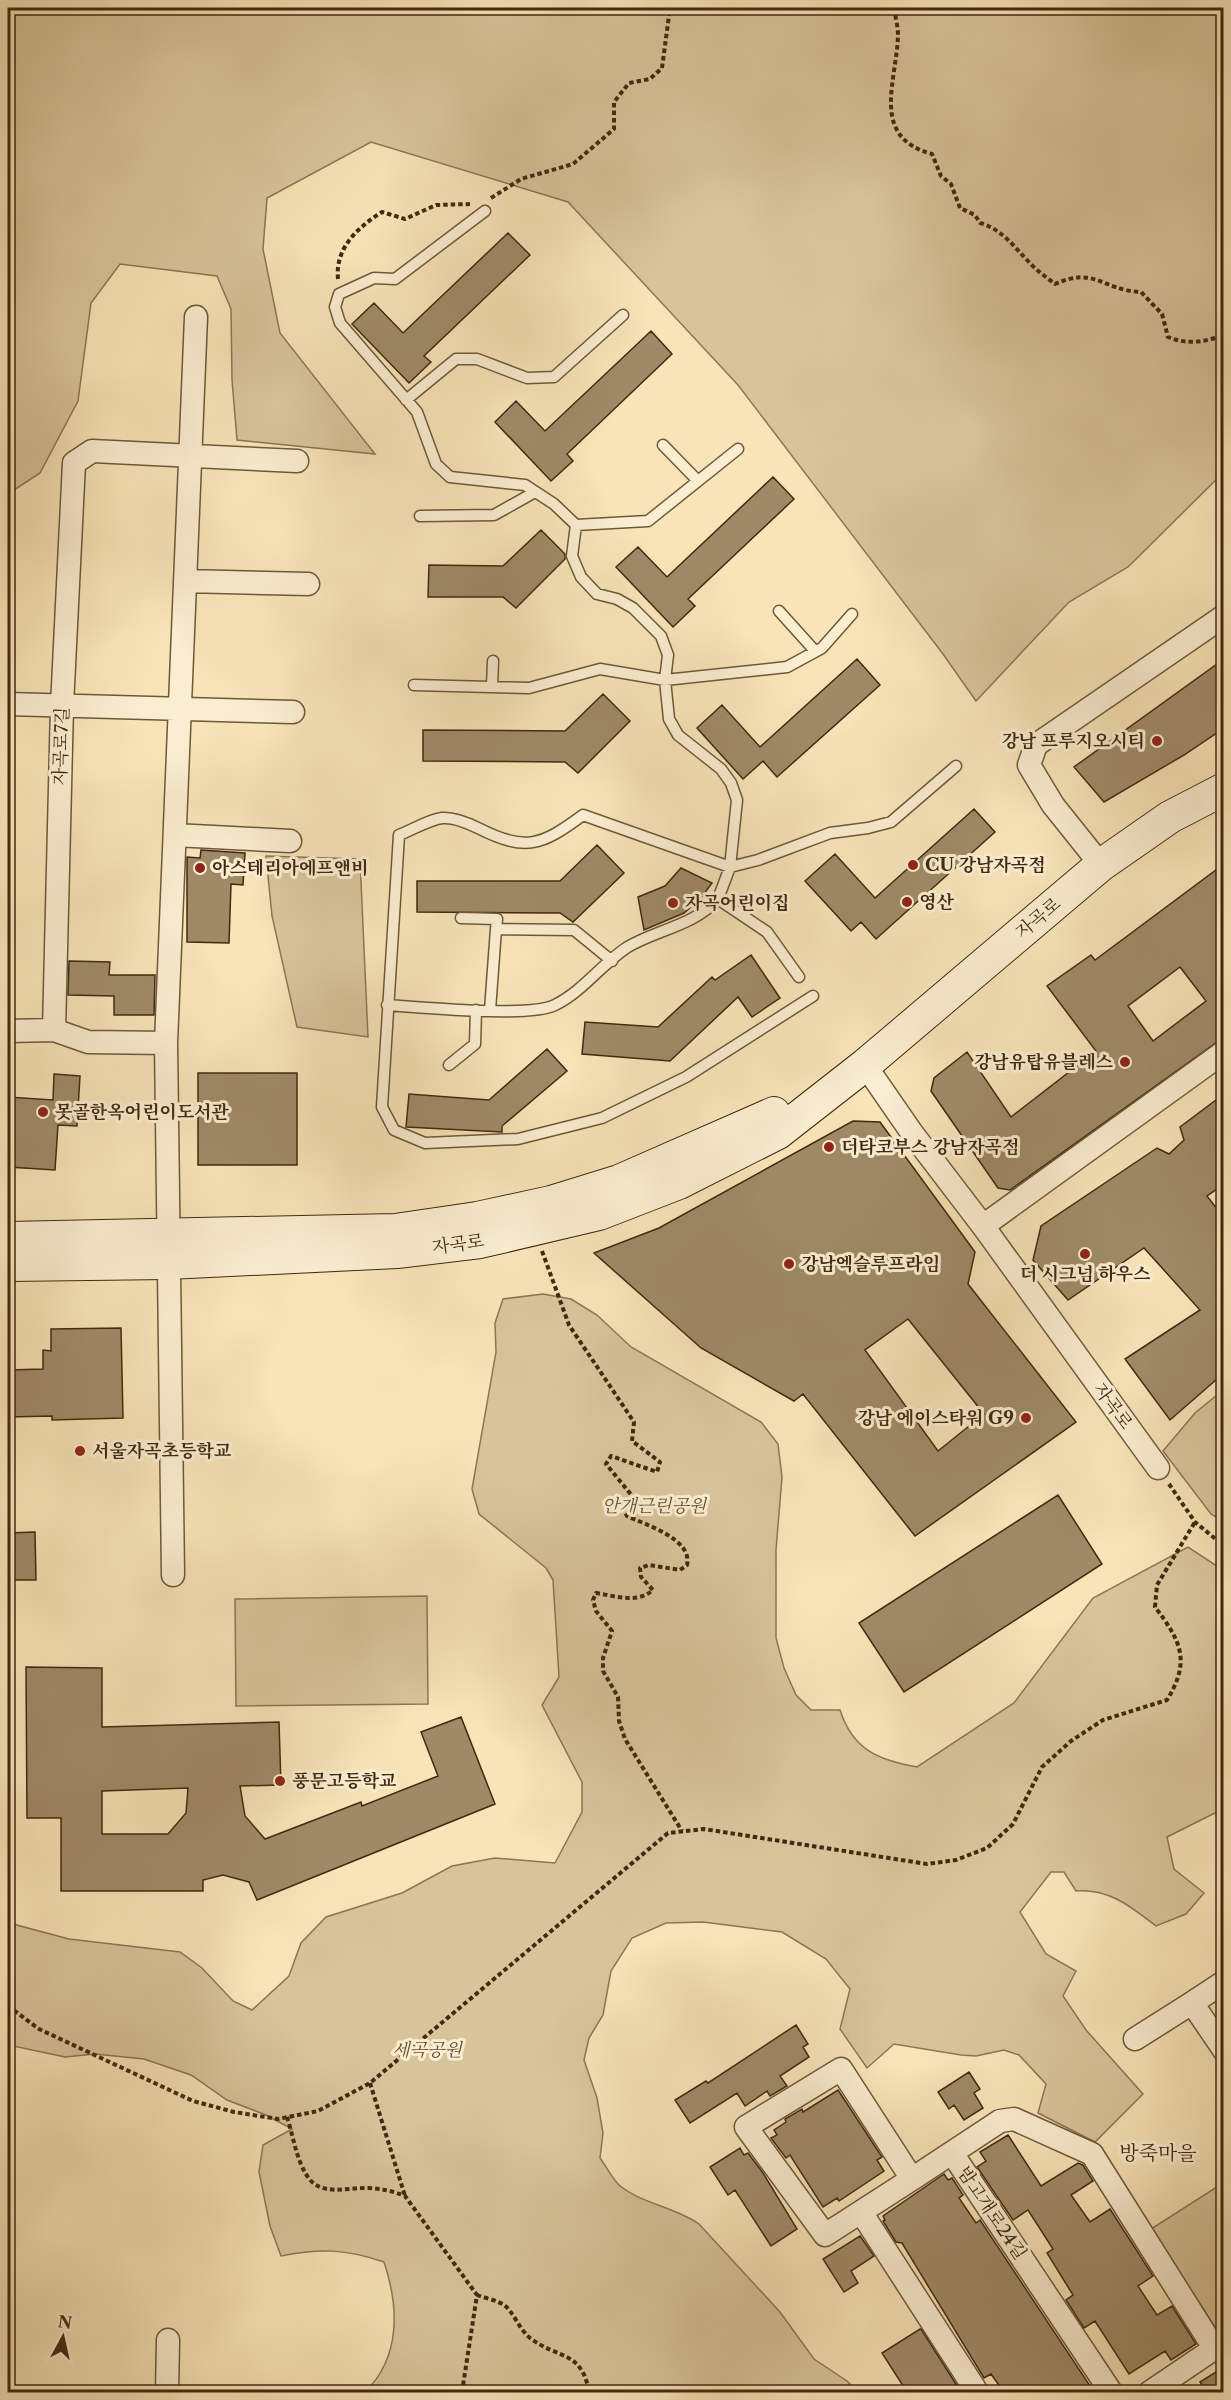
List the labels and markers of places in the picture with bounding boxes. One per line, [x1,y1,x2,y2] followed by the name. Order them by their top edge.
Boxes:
[1001,730,1145,752] place label: 강남 프루지오시티
[1150,734,1164,748] marker: 강남 프루지오시티
[925,854,1046,876] place label: CU 강남자곡점
[212,857,369,879] place label: 아스테리아에프앤비
[906,858,920,872] marker: CU 강남자곡점
[193,861,207,875] marker: 아스테리아에프앤비
[919,891,954,913] place label: 영산
[685,892,789,914] place label: 자곡어린이집
[900,895,914,909] marker: 영산
[666,896,680,910] marker: 자곡어린이집
[974,1051,1114,1073] place label: 강남유탑유블레스
[1118,1055,1132,1069] marker: 강남유탑유블레스
[55,1101,229,1123] place label: 못골한옥어린이도서관
[36,1105,50,1119] marker: 못골한옥어린이도서관
[841,1136,1019,1158] place label: 더타코부스 강남자곡점
[822,1140,836,1154] marker: 더타코부스 강남자곡점
[1078,1247,1092,1261] marker: 더 시그넘 하우스
[801,1253,940,1275] place label: 강남엑슬루프라임
[782,1257,796,1271] marker: 강남엑슬루프라임
[1020,1263,1151,1285] place label: 더 시그넘 하우스
[857,1407,1014,1429] place label: 강남 에이스타워 G9
[1019,1411,1033,1425] marker: 강남 에이스타워 G9
[92,1440,232,1462] place label: 서울자곡초등학교
[73,1444,87,1458] marker: 서울자곡초등학교
[292,1770,397,1792] place label: 풍문고등학교
[273,1774,287,1788] marker: 풍문고등학교

